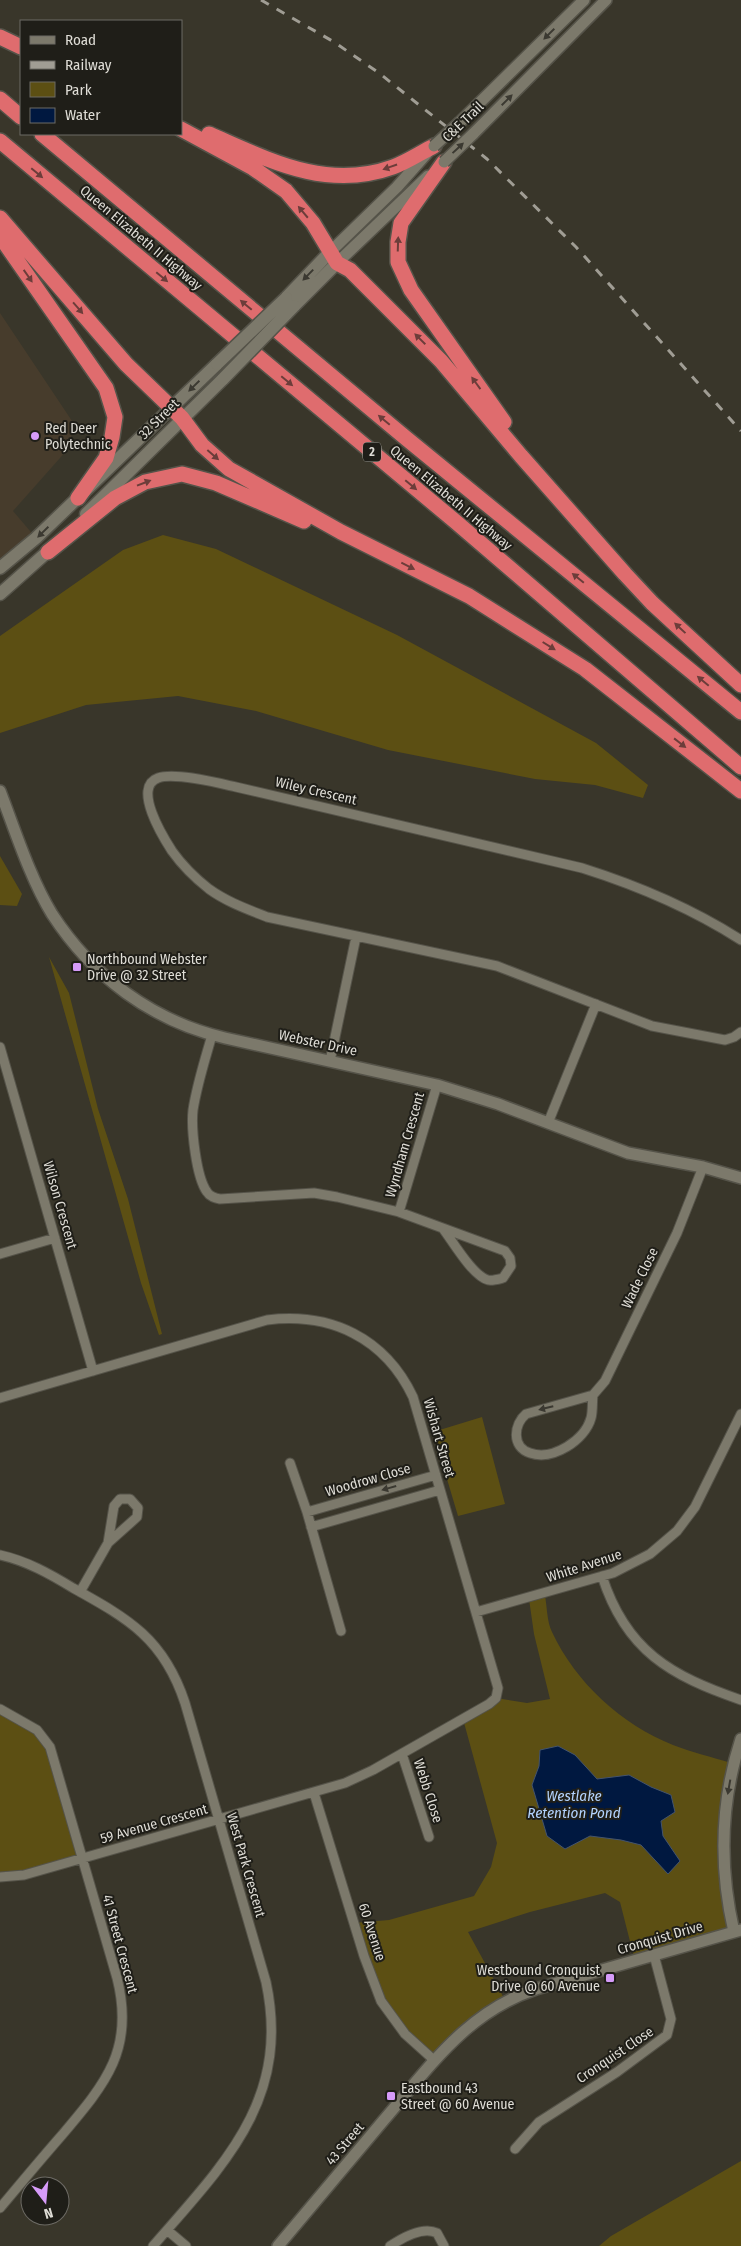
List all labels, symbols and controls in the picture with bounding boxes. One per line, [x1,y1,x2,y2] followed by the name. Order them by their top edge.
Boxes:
[20,20,182,135] legend
[544,28,556,40] one-way arrow
[65,31,96,49] text: Road
[65,56,112,74] text: Railway
[65,81,92,99] text: Park
[501,94,513,106] one-way arrow
[439,98,487,146] street label: C&E Trail
[65,106,101,124] text: Water
[452,142,464,154] one-way arrow
[382,164,397,172] one-way arrow
[31,167,44,178] one-way arrow
[76,182,206,295] street label: Queen Elizabeth II Highway
[298,206,309,219] one-way arrow
[395,236,403,252] one-way arrow
[23,269,33,282] one-way arrow
[302,269,314,281] one-way arrow
[155,271,168,282] one-way arrow
[240,299,253,310] one-way arrow
[72,301,83,314] one-way arrow
[414,334,426,346] one-way arrow
[280,375,292,387] one-way arrow
[472,377,482,390] one-way arrow
[189,380,201,392] one-way arrow
[135,395,183,443] street label: 32 Street
[378,415,391,426] one-way arrow
[45,420,111,453] place label: Red Deer Polytechnic
[29,430,41,442] marker: Red Deer Polytechnic
[363,442,381,462] road number: 2
[386,442,516,555] street label: Queen Elizabeth II Highway
[207,449,219,460] one-way arrow
[137,479,151,487] one-way arrow
[405,480,418,491] one-way arrow
[37,526,49,538] one-way arrow
[401,562,416,570] one-way arrow
[572,572,585,583] one-way arrow
[674,622,686,634] one-way arrow
[543,642,556,651] one-way arrow
[697,676,710,687] one-way arrow
[673,738,687,748] one-way arrow
[274,773,359,809] street label: Wiley Crescent
[87,951,207,984] place label: Northbound Webster Drive @ 32 Street
[71,961,83,973] marker: Northbound Webster Drive @ 32 Street
[277,1026,359,1060] street label: Webster Drive
[382,1090,428,1200] street label: Wyndham Crescent
[39,1159,81,1251] street label: Wilson Crescent
[618,1245,662,1311] street label: Wade Close
[420,1397,459,1480] street label: Wishart Street
[538,1404,553,1412] one-way arrow
[323,1460,413,1500] street label: Woodrow Close
[382,1485,397,1493] one-way arrow
[544,1546,624,1586] street label: White Avenue
[410,1757,446,1825] street label: Webb Close
[724,1779,732,1795] one-way arrow
[527,1787,621,1822] water label: Westlake Retention Pond
[99,1800,210,1847] street label: 59 Avenue Crescent
[223,1811,269,1920] street label: West Park Crescent
[99,1893,141,1996] street label: 41 Street Crescent
[355,1901,389,1963] street label: 60 Avenue
[615,1918,705,1958] street label: Cronquist Drive
[477,1962,600,1995] place label: Westbound Cronquist Drive @ 60 Avenue
[604,1972,616,1984] marker: Westbound Cronquist Drive @ 60 Avenue
[573,2023,657,2087] street label: Cronquist Close
[401,2080,515,2113] place label: Eastbound 43 Street @ 60 Avenue
[385,2090,397,2102] marker: Eastbound 43 Street @ 60 Avenue
[322,2119,368,2169] street label: 43 Street
[20,2176,70,2226] north arrow
[42,2204,55,2222] text: N

